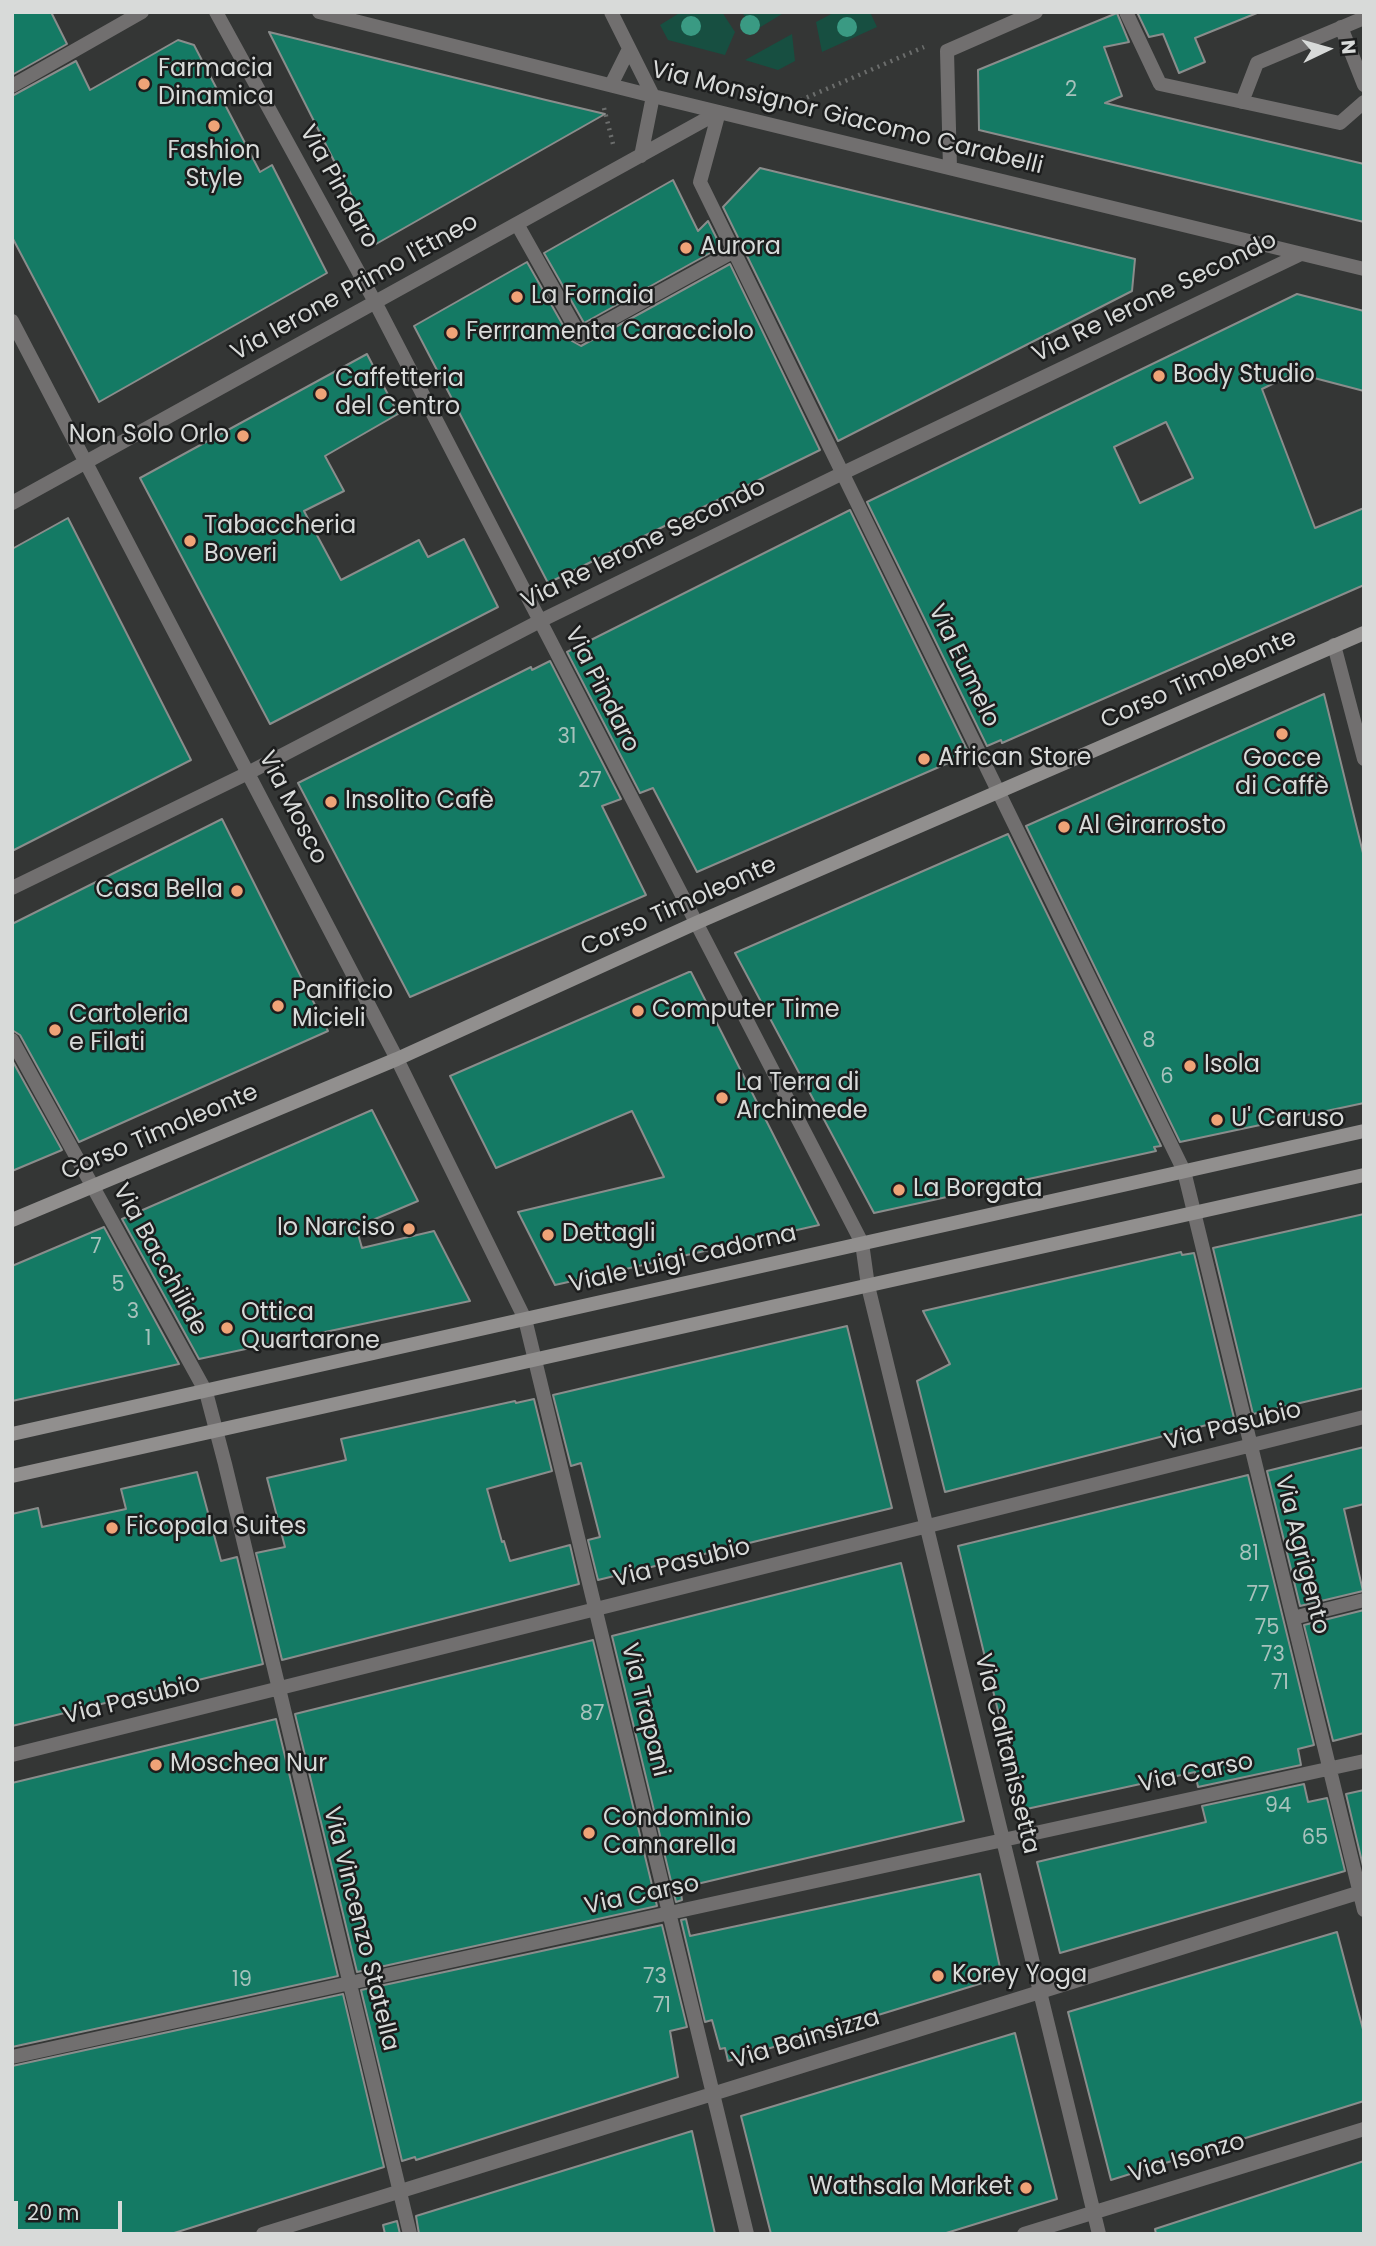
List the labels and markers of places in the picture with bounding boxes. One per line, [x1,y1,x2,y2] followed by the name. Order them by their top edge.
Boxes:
[158,56,274,112] place label: Farmacia Dinamica
[136,76,152,92] marker: Farmacia Dinamica
[206,118,222,134] marker: Fashion Style
[168,138,260,194] place label: Fashion Style
[700,234,781,262] place label: Aurora
[678,240,694,256] marker: Aurora
[531,283,654,311] place label: La Fornaia
[509,289,525,305] marker: La Fornaia
[466,319,754,347] place label: Ferrramenta Caracciolo
[444,325,460,341] marker: Ferrramenta Caracciolo
[1173,362,1315,390] place label: Body Studio
[335,366,464,422] place label: Caffetteria del Centro
[1151,368,1167,384] marker: Body Studio
[313,386,329,402] marker: Caffetteria del Centro
[69,422,229,450] place label: Non Solo Orlo
[235,428,251,444] marker: Non Solo Orlo
[204,513,356,569] place label: Tabaccheria Boveri
[182,533,198,549] marker: Tabaccheria Boveri
[1274,726,1290,742] marker: Gocce di Caffè
[938,745,1092,773] place label: African Store
[1235,746,1329,802] place label: Gocce di Caffè
[916,751,932,767] marker: African Store
[345,788,494,816] place label: Insolito Cafè
[323,794,339,810] marker: Insolito Cafè
[1078,813,1226,841] place label: Al Girarrosto
[1056,819,1072,835] marker: Al Girarrosto
[95,877,223,905] place label: Casa Bella
[229,883,245,899] marker: Casa Bella
[292,978,393,1034] place label: Panificio Micieli
[652,997,840,1025] place label: Computer Time
[270,998,286,1014] marker: Panificio Micieli
[69,1002,189,1058] place label: Cartoleria e Filati
[630,1003,646,1019] marker: Computer Time
[47,1022,63,1038] marker: Cartoleria e Filati
[1204,1052,1260,1080] place label: Isola
[1182,1058,1198,1074] marker: Isola
[736,1070,868,1126] place label: La Terra di Archimede
[714,1090,730,1106] marker: La Terra di Archimede
[1231,1106,1344,1134] place label: U' Caruso
[1209,1112,1225,1128] marker: U' Caruso
[913,1176,1042,1204] place label: La Borgata
[891,1182,907,1198] marker: La Borgata
[277,1215,395,1243] place label: Io Narciso
[401,1221,417,1237] marker: Io Narciso
[562,1221,656,1249] place label: Dettagli
[540,1227,556,1243] marker: Dettagli
[241,1300,380,1356] place label: Ottica Quartarone
[219,1320,235,1336] marker: Ottica Quartarone
[126,1514,306,1542] place label: Ficopala Suites
[104,1520,120,1536] marker: Ficopala Suites
[170,1751,327,1779] place label: Moschea Nur
[148,1757,164,1773] marker: Moschea Nur
[603,1805,751,1861] place label: Condominio Cannarella
[581,1825,597,1841] marker: Condominio Cannarella
[952,1962,1087,1990] place label: Korey Yoga
[930,1968,946,1984] marker: Korey Yoga
[809,2174,1012,2202] place label: Wathsala Market
[1018,2180,1034,2196] marker: Wathsala Market

